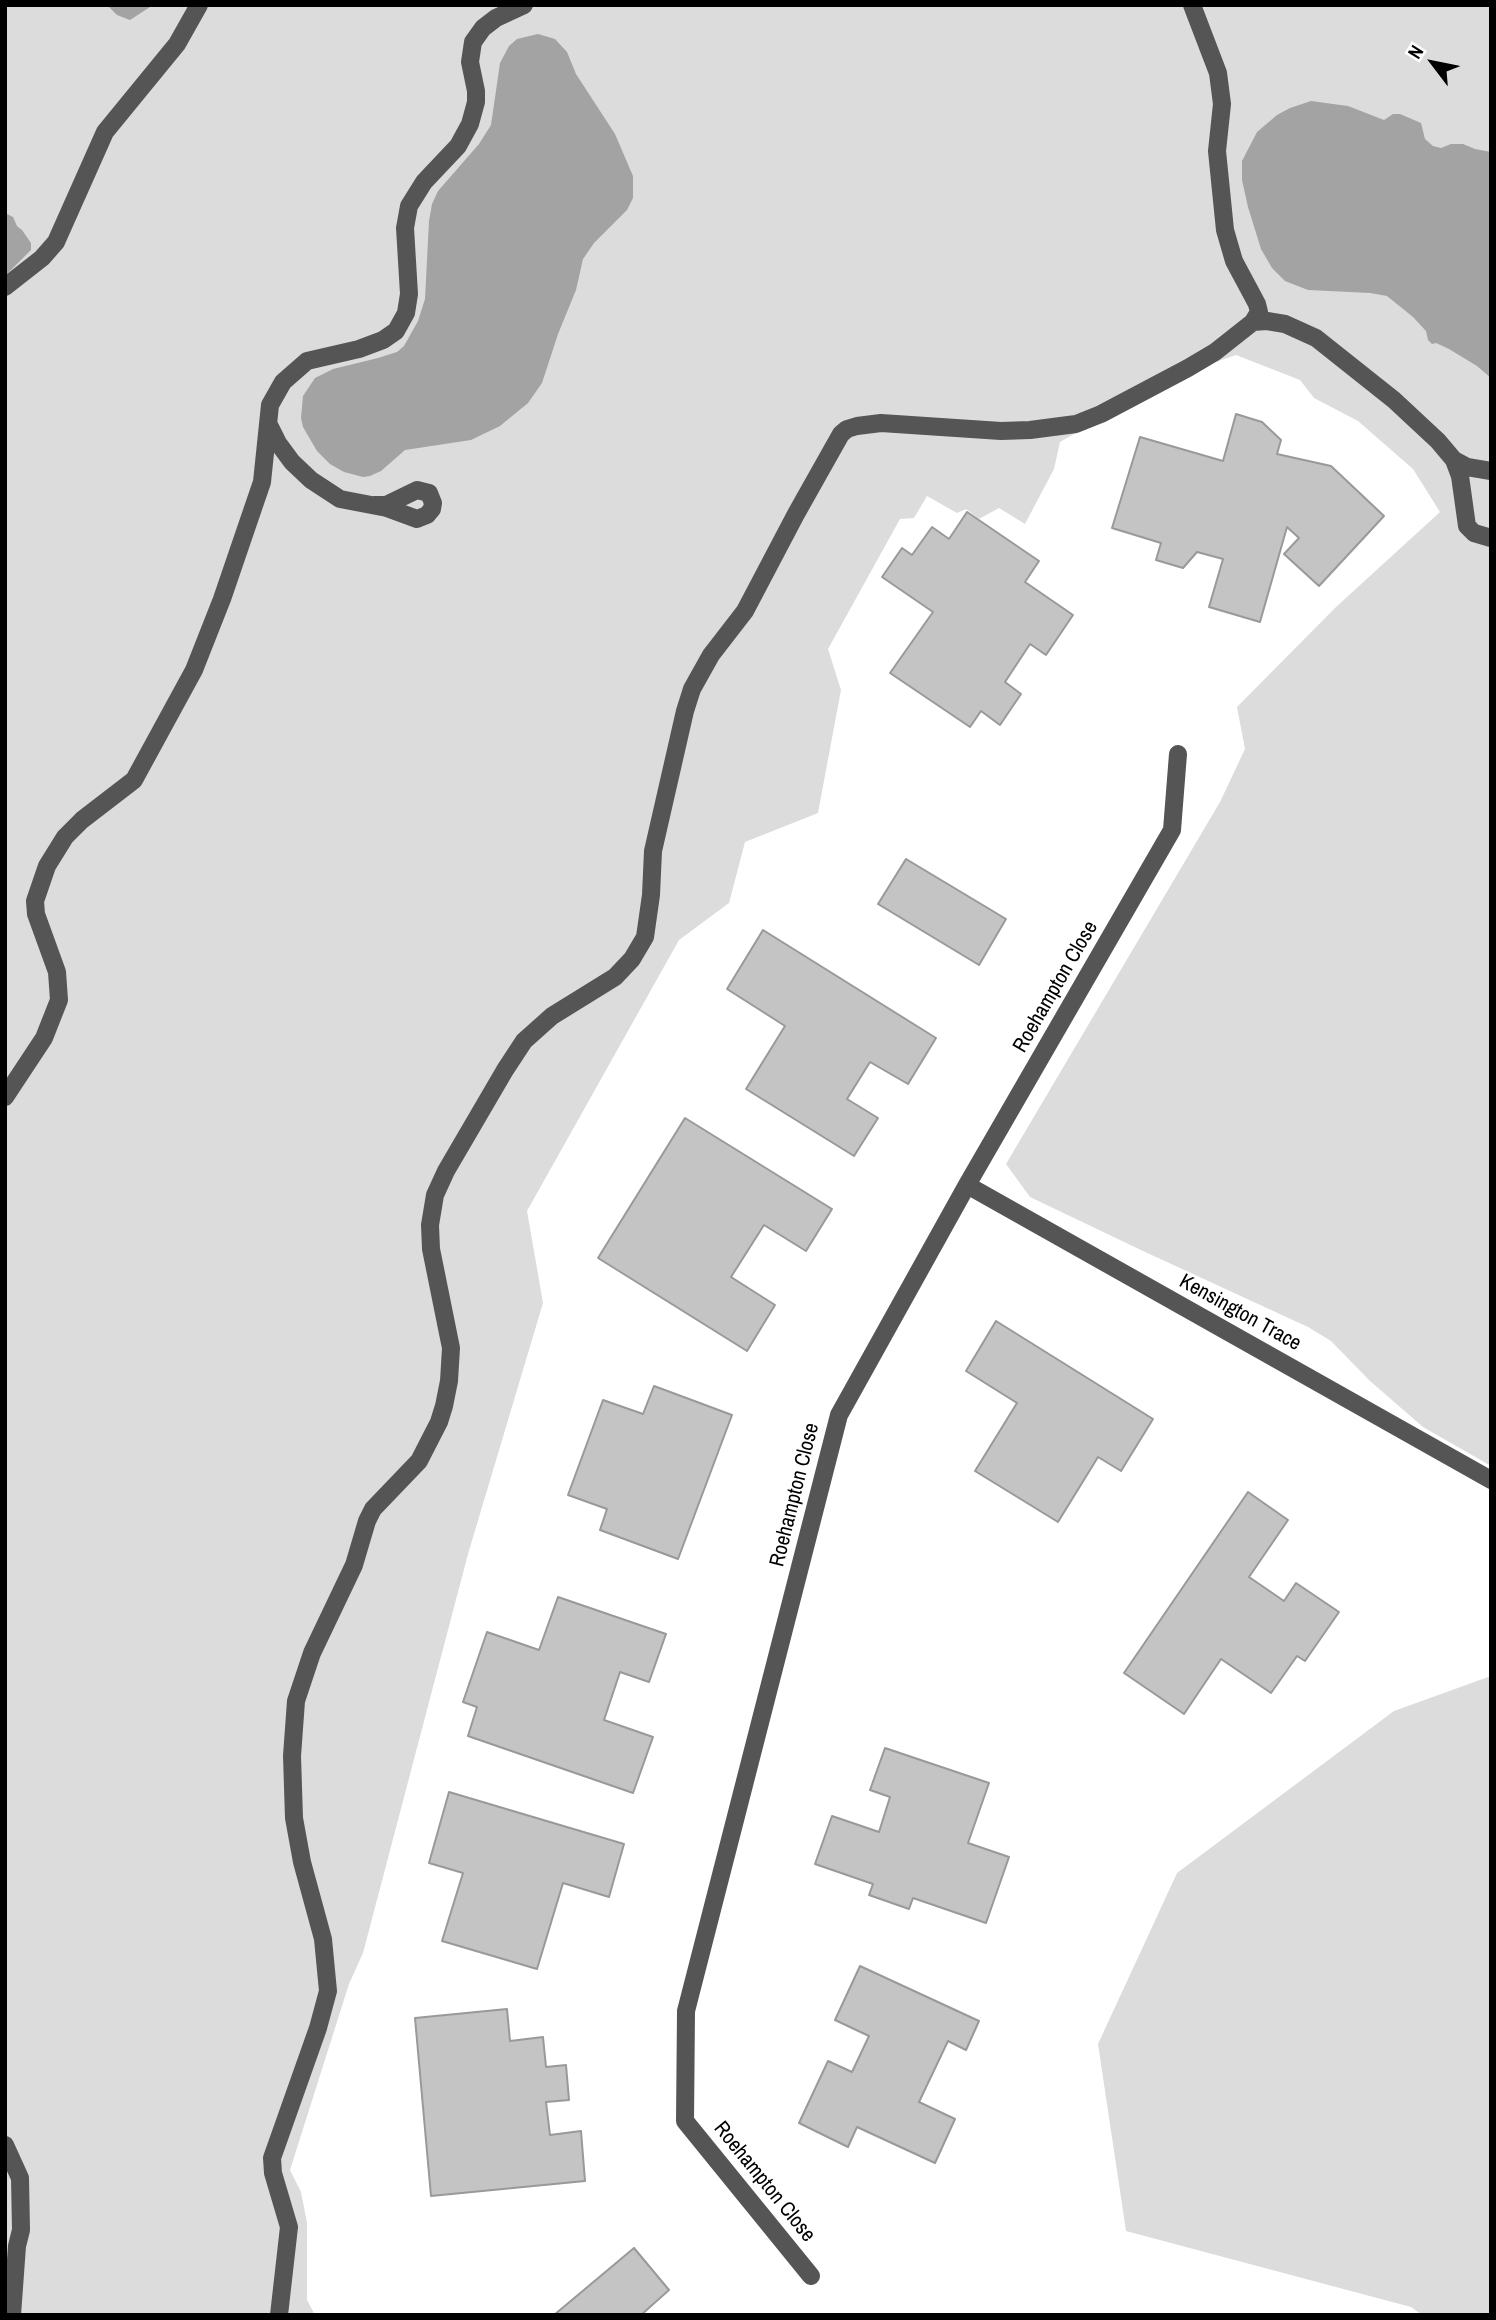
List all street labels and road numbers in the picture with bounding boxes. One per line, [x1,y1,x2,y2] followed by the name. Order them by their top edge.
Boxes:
[1008,917,1104,1057] street label: Roehampton Close
[1175,1269,1305,1357] street label: Kensington Trace
[765,1420,825,1570] street label: Roehampton Close
[708,2117,820,2247] street label: Roehampton Close

